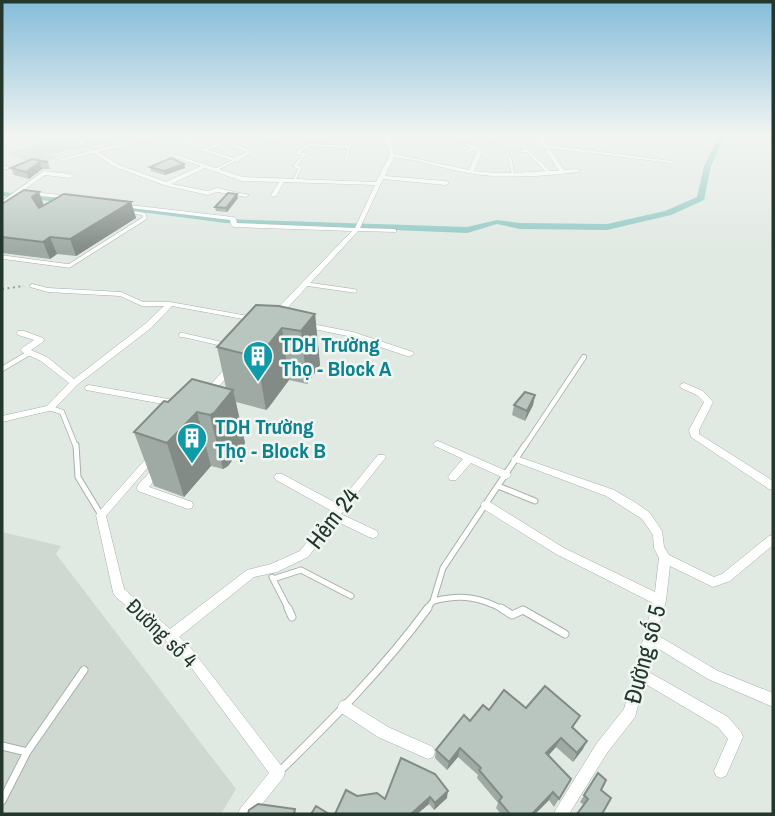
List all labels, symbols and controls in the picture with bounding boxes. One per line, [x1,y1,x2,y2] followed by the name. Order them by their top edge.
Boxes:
[281,330,392,383] place label: TDH Trường Thọ - Block A
[241,339,275,383] building icon: TDH Trường Thọ - Block A
[215,412,326,465] place label: TDH Trường Thọ - Block B
[175,421,209,465] building icon: TDH Trường Thọ - Block B
[298,481,366,555] street label: Hẻm 24
[120,592,204,674] street label: Đường số 4
[616,601,672,707] street label: Đường số 5

